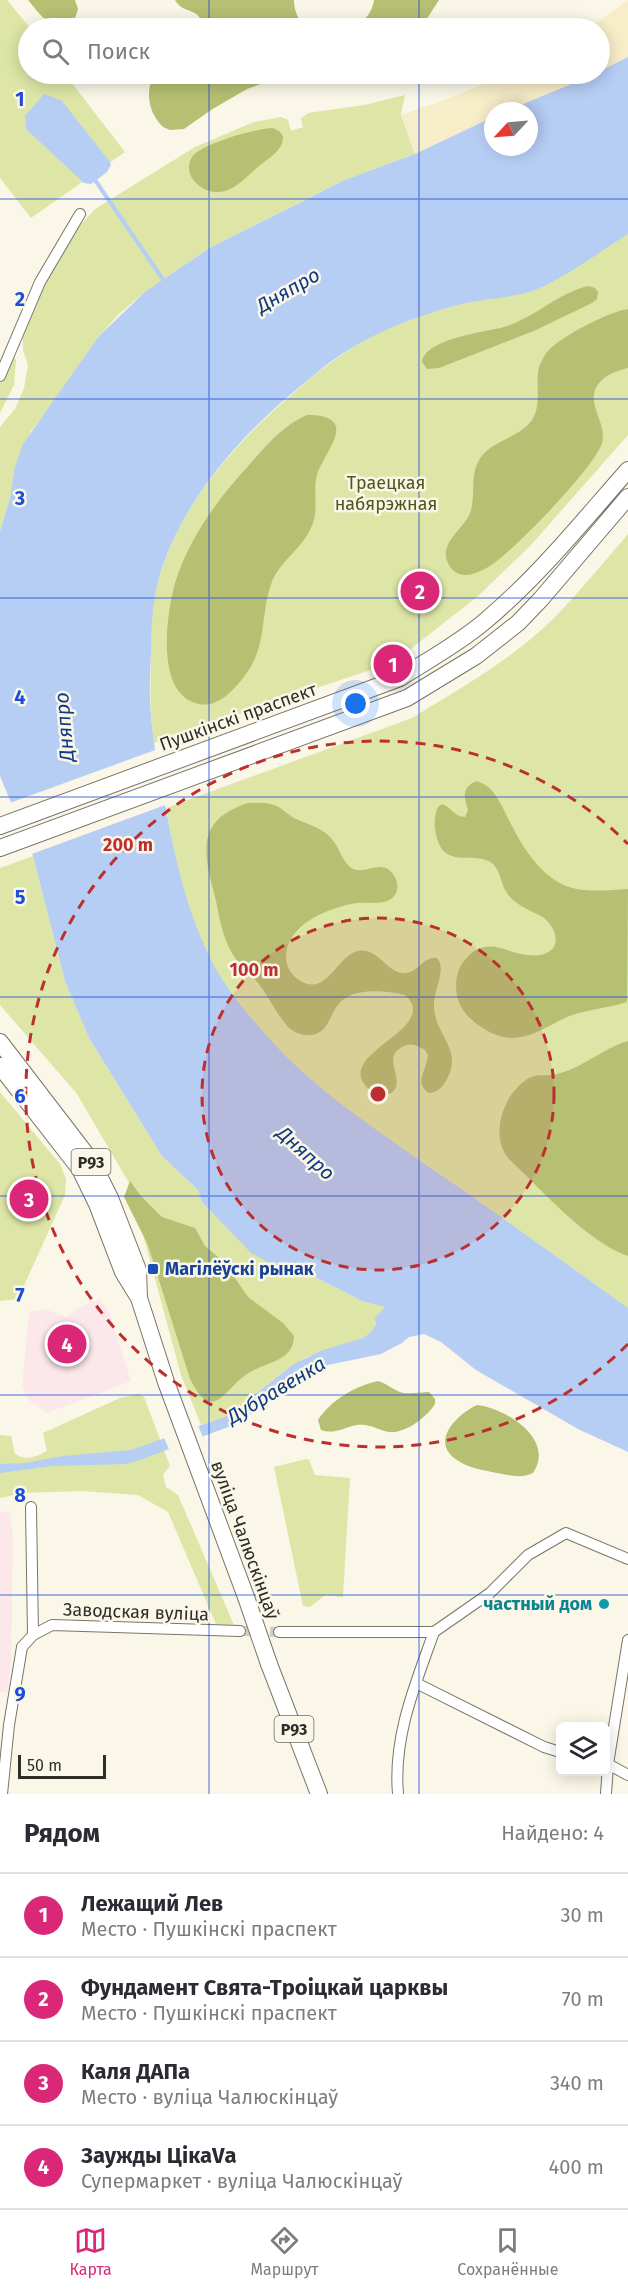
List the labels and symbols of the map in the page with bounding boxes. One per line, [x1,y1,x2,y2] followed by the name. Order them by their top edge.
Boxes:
[15,87,25,111] text: 1
[484,102,538,156] north arrow
[250,262,324,319] water label: Дняпро
[15,287,25,311] text: 2
[335,472,437,515] park label: Траецкая набярэжная
[14,486,25,510] text: 3
[400,568,440,614] pin: 2
[374,642,412,686] pin: 1
[156,678,320,756] street label: Пушкінскі праспект
[14,685,26,709] text: 4
[341,689,370,718] your location
[49,691,79,765] water label: Дняпро
[103,834,153,856] text: 200 m
[15,885,26,909] text: 5
[230,959,278,981] text: 100 m
[14,1084,26,1108] text: 6
[368,1084,388,1104] centre of rings
[271,1119,340,1185] water label: Дняпро
[72,1149,110,1175] road number: Р93
[9,1176,48,1222] pin: 3
[165,1258,314,1280] place label: Магілёўскі рынак
[146,1262,160,1276] marker: Магілёўскі рынак
[15,1283,25,1307] text: 7
[48,1322,86,1366] pin: 4
[221,1351,330,1430] water label: Дубравенка
[206,1458,284,1622] street label: вуліца Чалюскінцаў
[14,1483,26,1507] text: 8
[483,1593,592,1615] place label: частный дом
[597,1597,611,1611] marker: частный дом
[63,1598,209,1626] street label: Заводская вуліца
[14,1682,26,1706] text: 9
[274,1716,314,1742] road number: Р93
[18,1752,106,1780] scale bar

